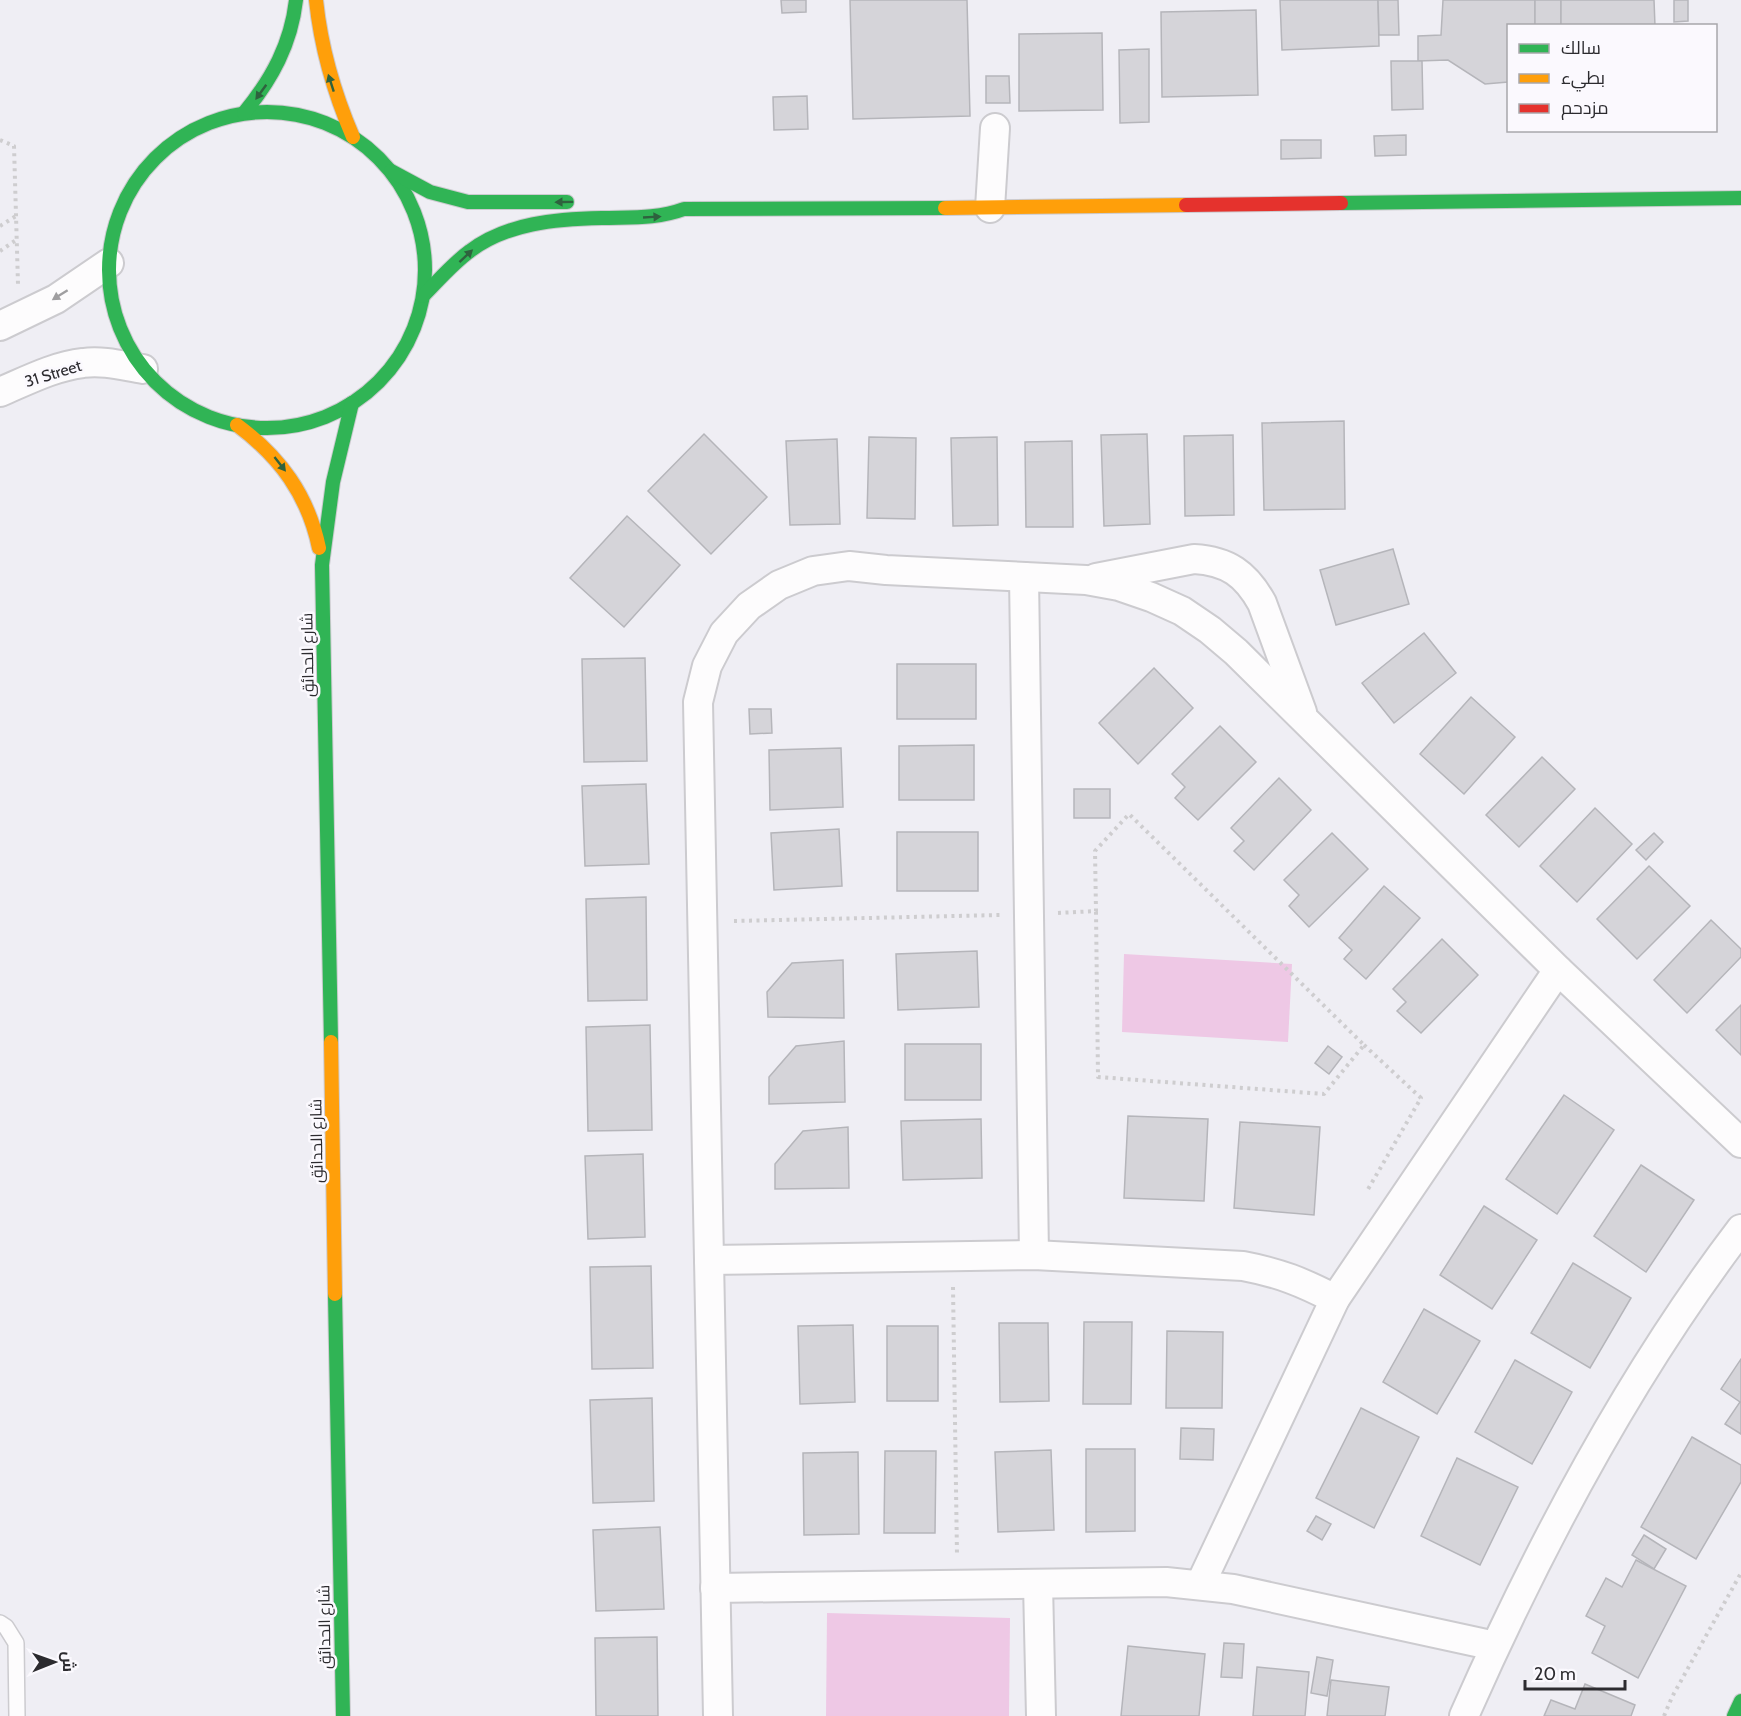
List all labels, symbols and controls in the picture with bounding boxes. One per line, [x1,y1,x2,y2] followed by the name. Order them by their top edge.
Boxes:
[1507,24,1717,132] legend
[1561,37,1601,59] text: سالك
[1561,67,1605,92] text: بطيء
[326,74,336,92] one-way arrow
[255,85,267,100] one-way arrow
[1561,97,1609,120] text: مزدحم
[555,197,574,207] one-way arrow
[642,212,661,221] one-way arrow
[458,249,473,263] one-way arrow
[52,290,68,301] one-way arrow
[22,356,85,391] street label: 31 Street
[274,456,287,472] one-way arrow
[297,613,320,697] street label: شارع الحدائق
[306,1099,329,1183] street label: شارع الحدائق
[314,1585,337,1669] street label: شارع الحدائق
[24,1632,84,1692] north arrow
[59,1651,78,1672] text: ش
[1525,1653,1626,1691] scale bar
[1534,1663,1576,1685] text: 20 m

